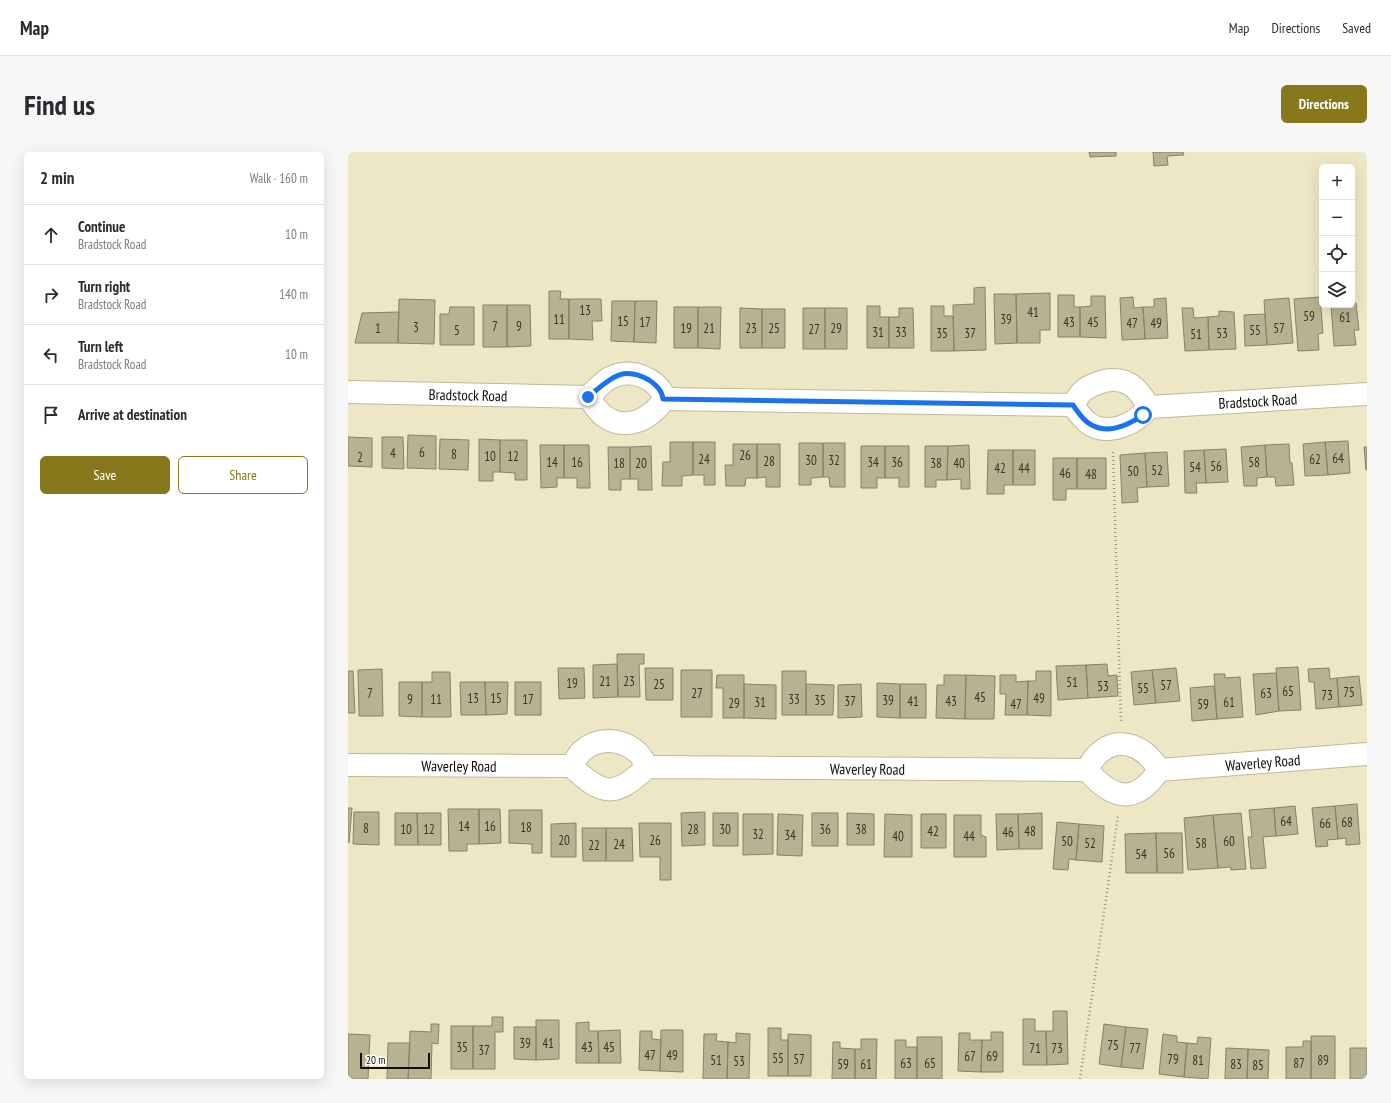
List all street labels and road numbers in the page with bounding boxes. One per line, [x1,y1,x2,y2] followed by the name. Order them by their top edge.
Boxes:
[428,384,508,405] street label: Bradstock Road
[1218,389,1298,412] street label: Bradstock Road
[1224,750,1301,774] street label: Waverley Road
[421,756,497,775] street label: Waverley Road
[830,759,905,778] street label: Waverley Road

